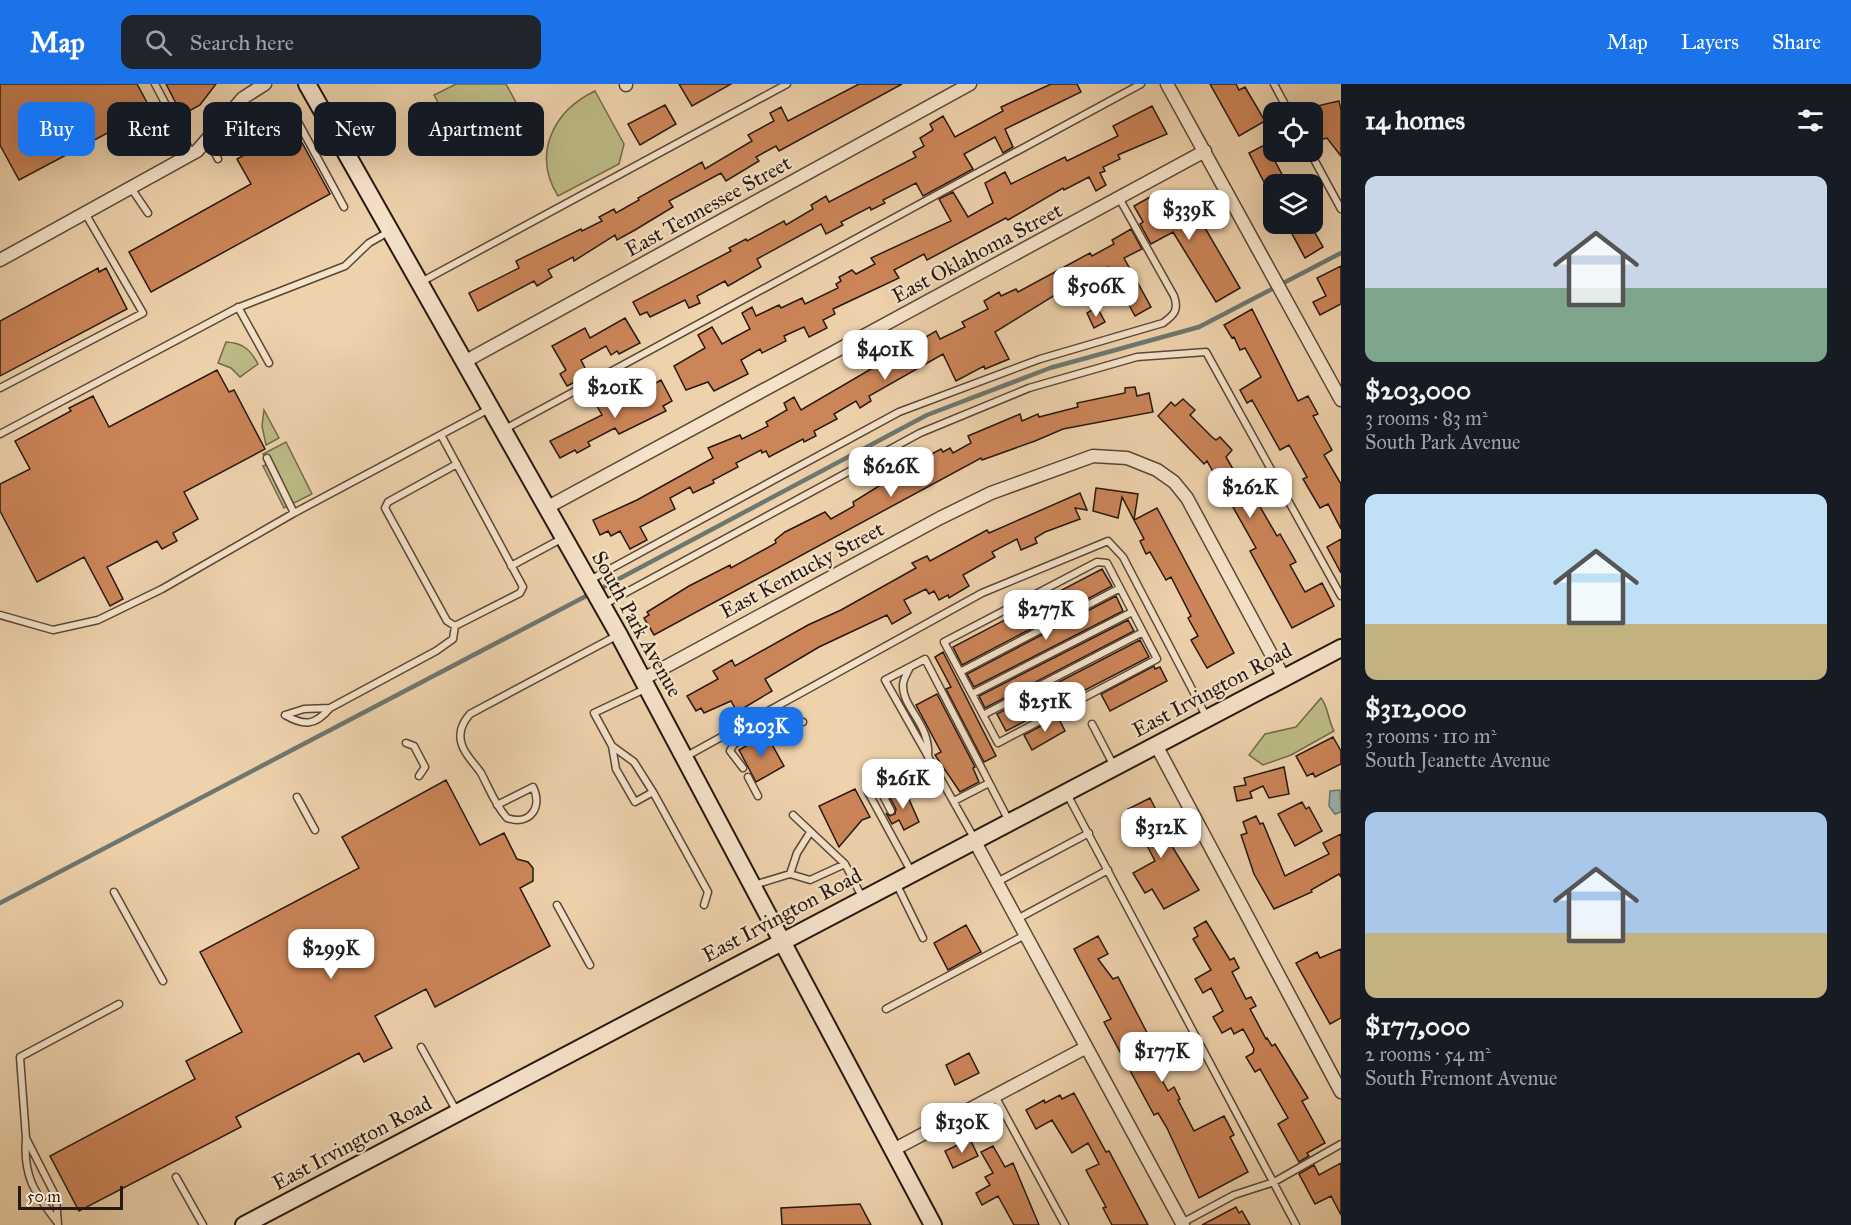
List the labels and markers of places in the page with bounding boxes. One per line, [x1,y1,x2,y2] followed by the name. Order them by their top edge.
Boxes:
[1147,190,1231,241] pin: $339K
[1054,267,1138,318] pin: $506K
[843,330,927,381] pin: $401K
[573,368,657,419] pin: $201K
[849,447,933,498] pin: $626K
[1208,468,1292,519] pin: $262K
[1004,590,1088,641] pin: $277K
[1003,682,1087,733] pin: $251K
[719,707,803,758] pin: $203K
[861,759,945,810] pin: $261K
[1119,808,1203,859] pin: $312K
[289,929,373,980] pin: $299K
[1120,1032,1204,1083] pin: $177K
[920,1103,1004,1154] pin: $130K

